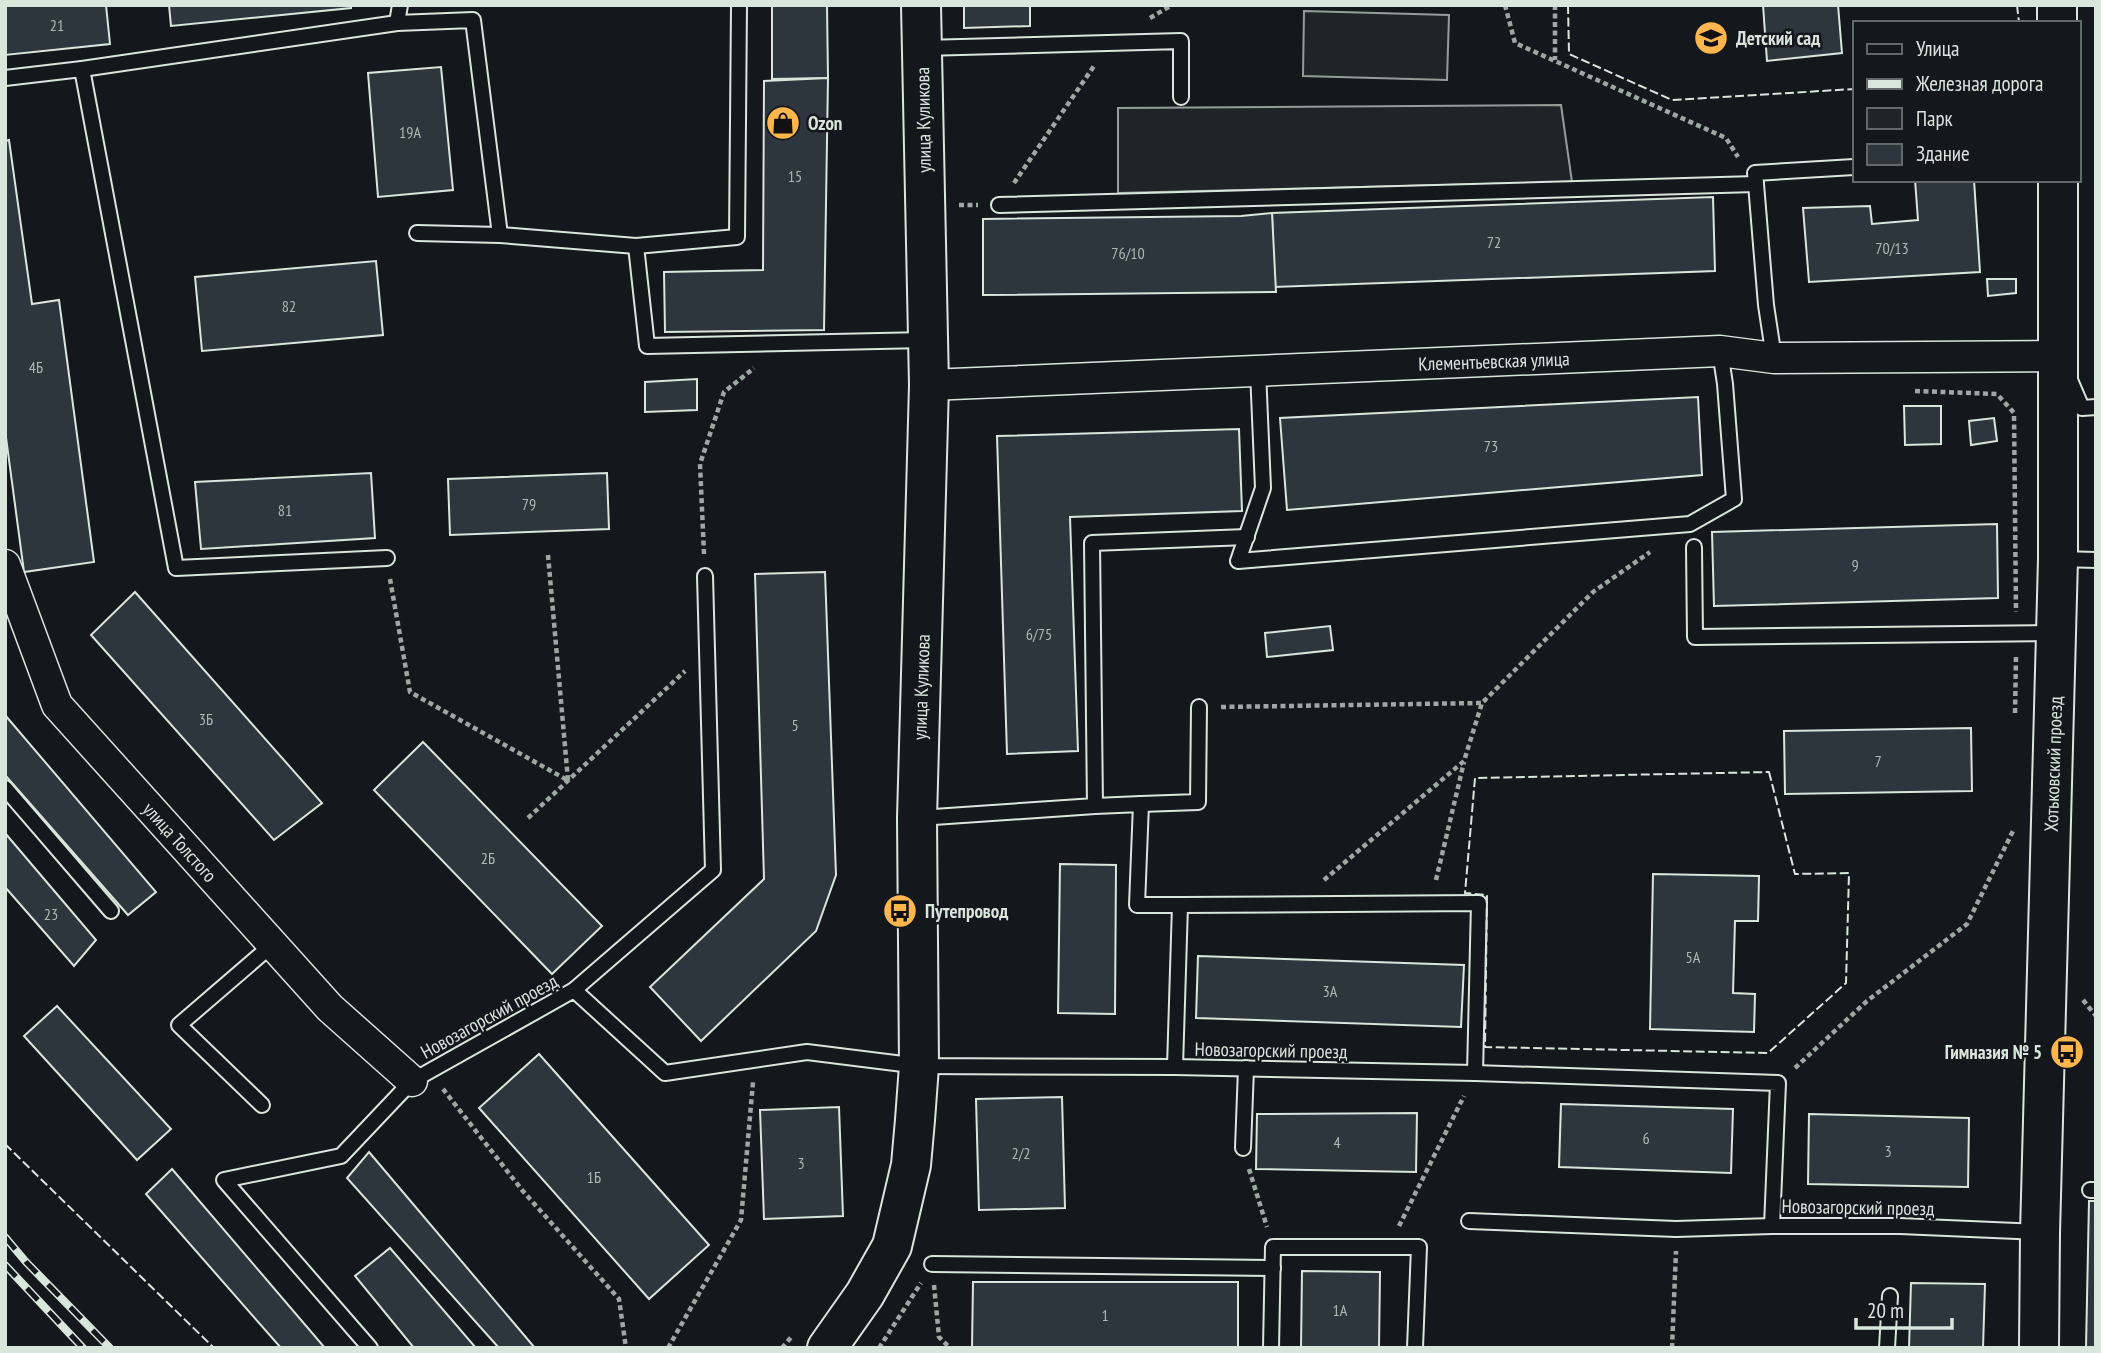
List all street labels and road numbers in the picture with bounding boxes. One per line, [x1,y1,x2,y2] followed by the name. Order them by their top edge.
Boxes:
[910,67,936,173] street label: улица Куликова
[1418,346,1570,376] street label: Клементьевская улица
[907,634,935,740] street label: улица Куликова
[2039,695,2067,832] street label: Хотьковский проезд
[138,797,222,887] street label: улица Толстого
[416,968,562,1064] street label: Новозагорский проезд
[1194,1037,1348,1063] street label: Новозагорский проезд
[1781,1194,1935,1220] street label: Новозагорский проезд

